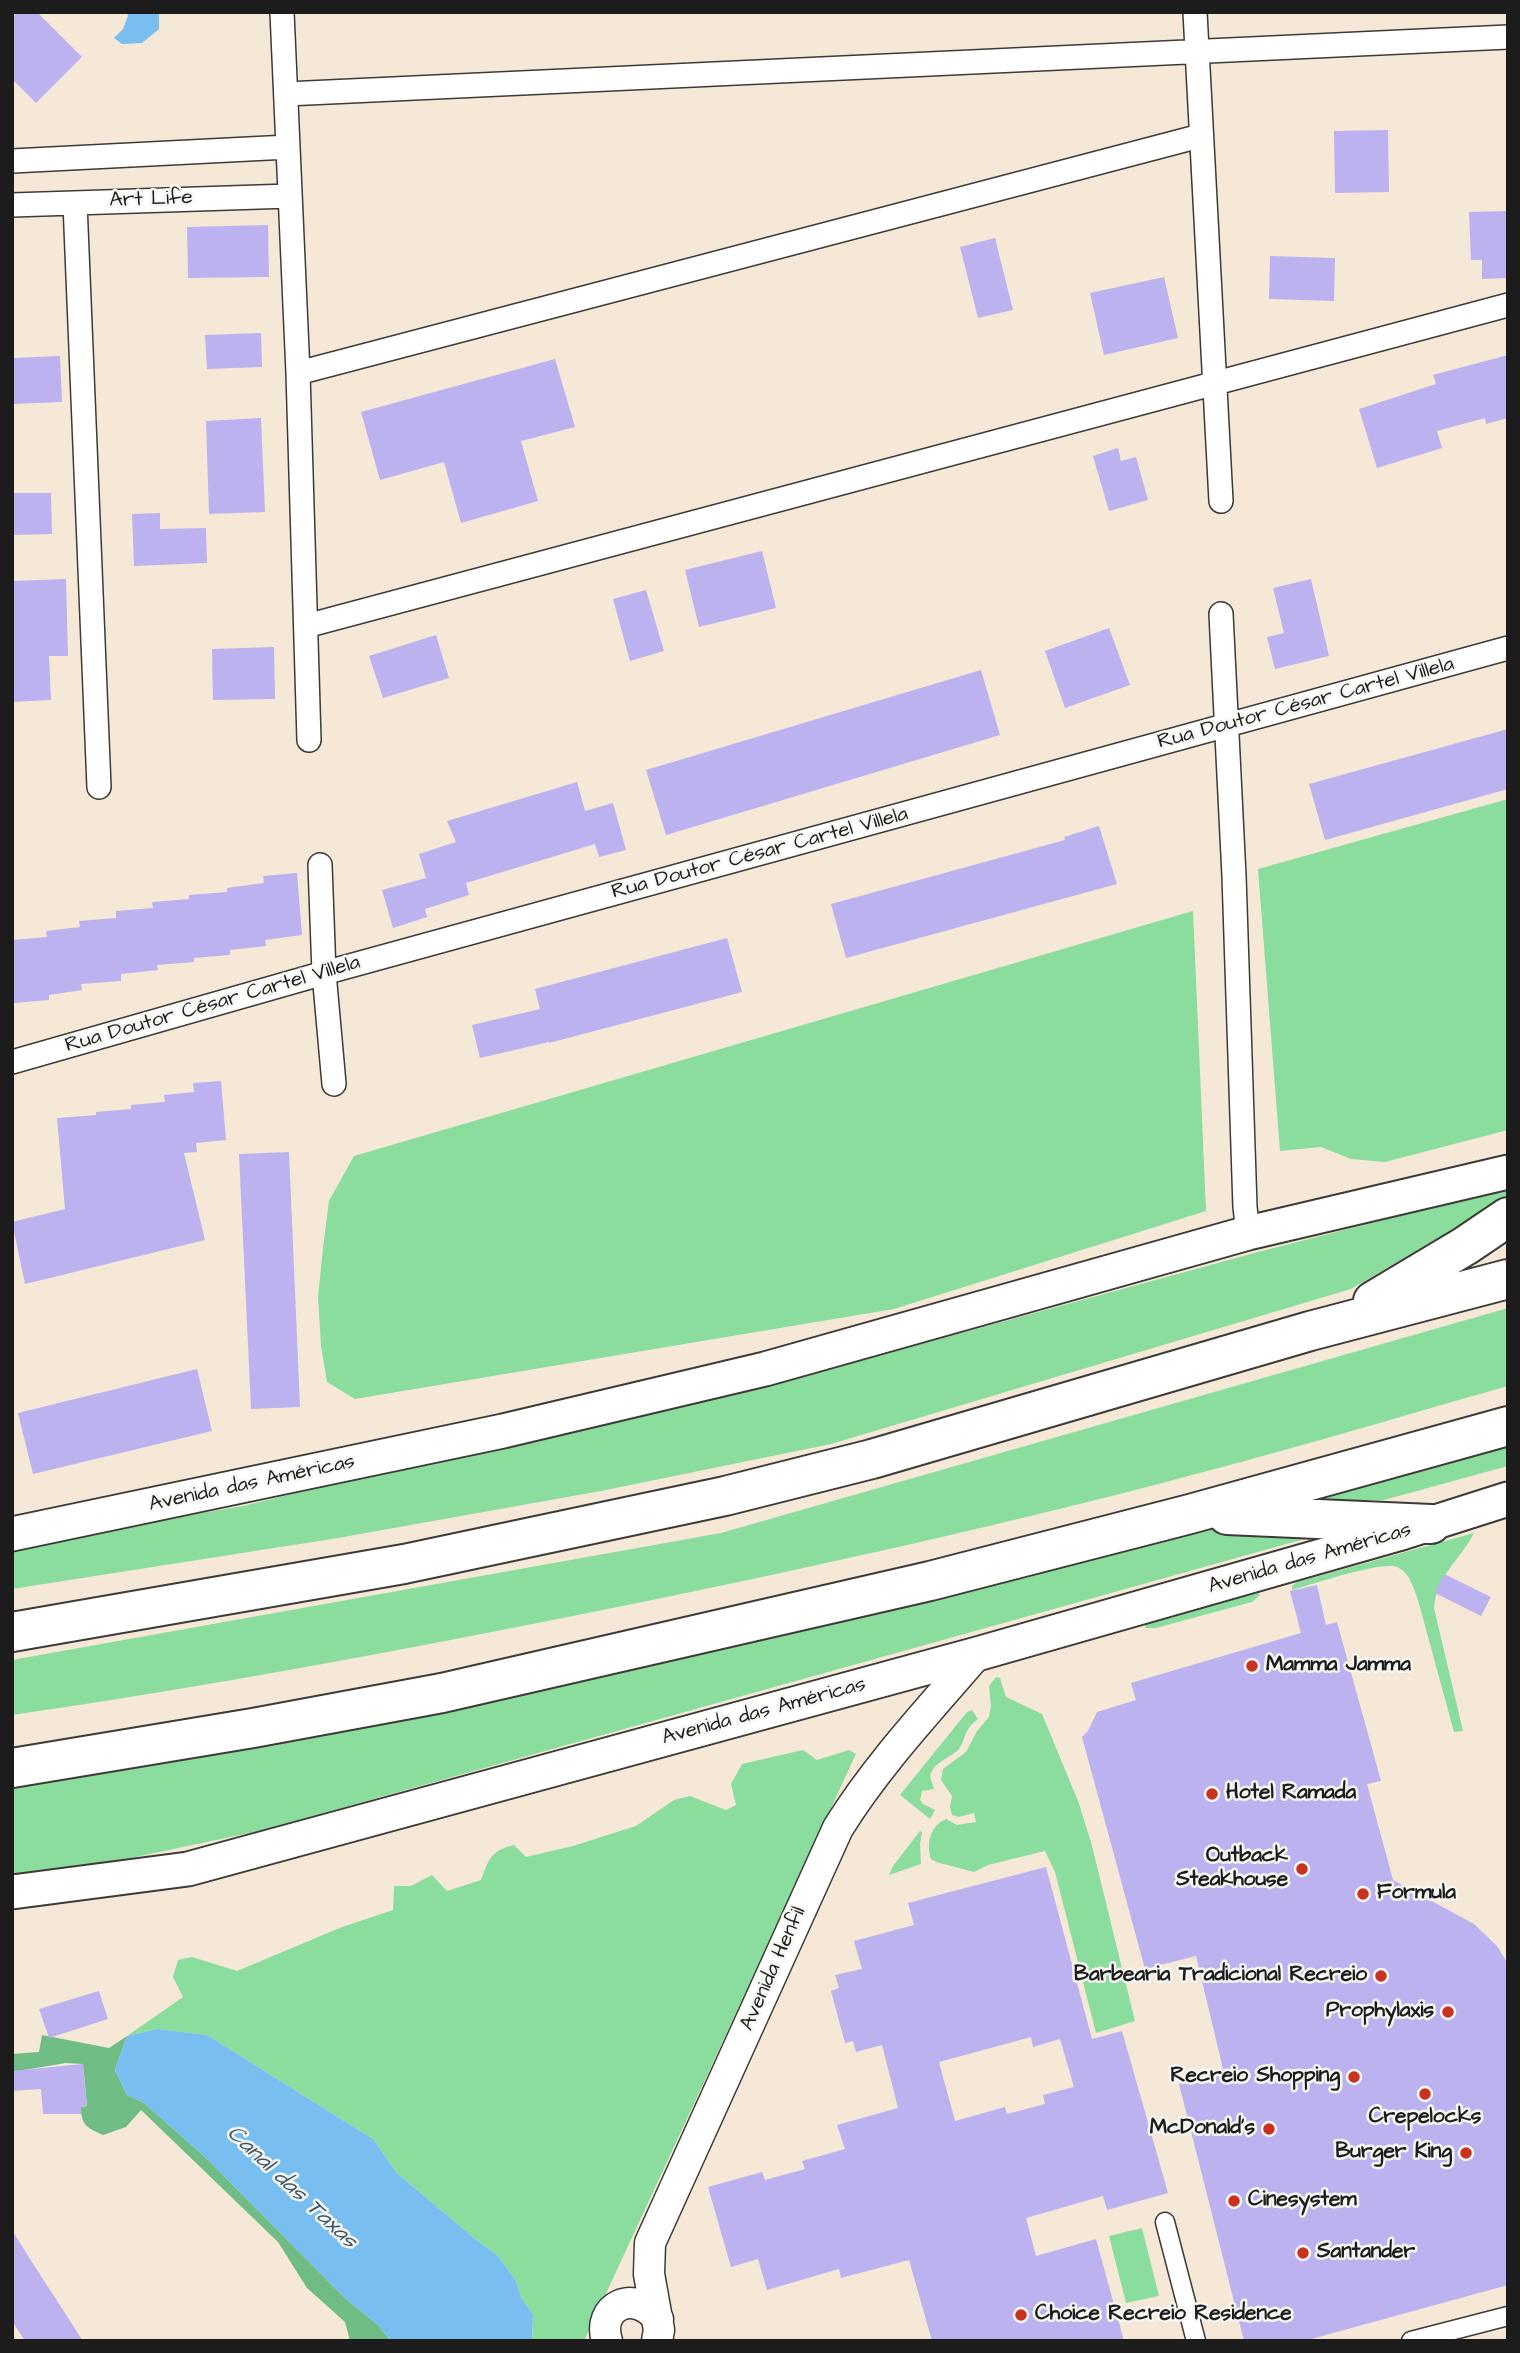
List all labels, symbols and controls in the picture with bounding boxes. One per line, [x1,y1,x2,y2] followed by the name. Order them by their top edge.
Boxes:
[109,186,193,214] street label: Art Life
[1155,652,1457,756] street label: Rua Doutor César Cartel Villela
[609,802,911,906] street label: Rua Doutor César Cartel Villela
[63,951,363,1059] street label: Rua Doutor César Cartel Villela
[147,1450,357,1518] street label: Avenida das Américas
[1206,1518,1414,1600] street label: Avenida das Américas
[1266,1653,1411,1679] place label: Mamma Jamma
[1244,1658,1260,1674] marker: Mamma Jamma
[659,1673,869,1751] street label: Avenida das Américas
[1226,1781,1356,1807] place label: Hotel Ramada
[1204,1786,1220,1802] marker: Hotel Ramada
[1176,1844,1288,1894] place label: Outback Steakhouse
[1294,1861,1310,1877] marker: Outback Steakhouse
[1377,1881,1456,1907] place label: Formula
[1355,1886,1371,1902] marker: Formula
[735,1903,813,2035] street label: Avenida Henfil
[1074,1963,1367,1989] place label: Barbearia Tradicional Recreio
[1373,1968,1389,1984] marker: Barbearia Tradicional Recreio
[1326,1999,1434,2025] place label: Prophylaxis
[1440,2004,1456,2020] marker: Prophylaxis
[1170,2064,1340,2090] place label: Recreio Shopping
[1346,2069,1362,2085] marker: Recreio Shopping
[1417,2086,1433,2102] marker: Crepelocks
[1369,2105,1481,2131] place label: Crepelocks
[1150,2116,1255,2142] place label: McDonald's
[220,2120,362,2256] water label: Canal das Taxas
[1261,2121,1277,2137] marker: McDonald's
[1335,2140,1452,2166] place label: Burger King
[1458,2145,1474,2161] marker: Burger King
[1248,2188,1357,2214] place label: Cinesystem
[1226,2193,1242,2209] marker: Cinesystem
[1317,2240,1415,2266] place label: Santander
[1295,2245,1311,2261] marker: Santander
[1035,2302,1292,2328] place label: Choice Recreio Residence
[1013,2307,1029,2323] marker: Choice Recreio Residence

